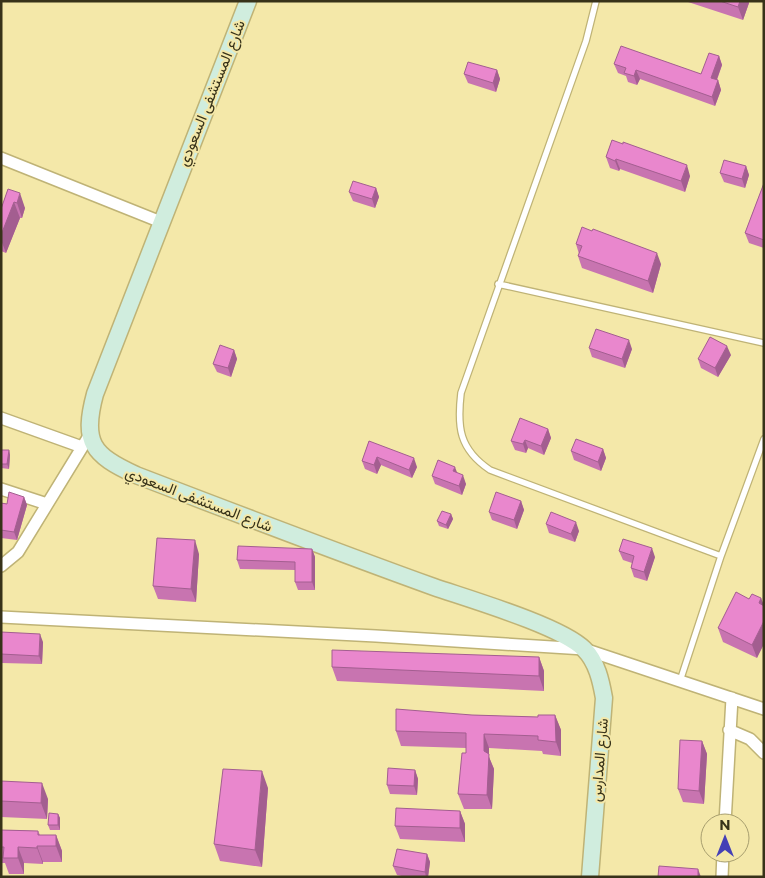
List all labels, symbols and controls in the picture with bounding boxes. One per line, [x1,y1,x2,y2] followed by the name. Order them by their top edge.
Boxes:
[173,17,253,170] street label: شارع المستشفى السعودي
[121,462,275,540] street label: شارع المستشفى السعودي
[586,717,614,803] street label: شارع المدارس
[700,813,750,863] north arrow
[719,816,731,834] text: N

